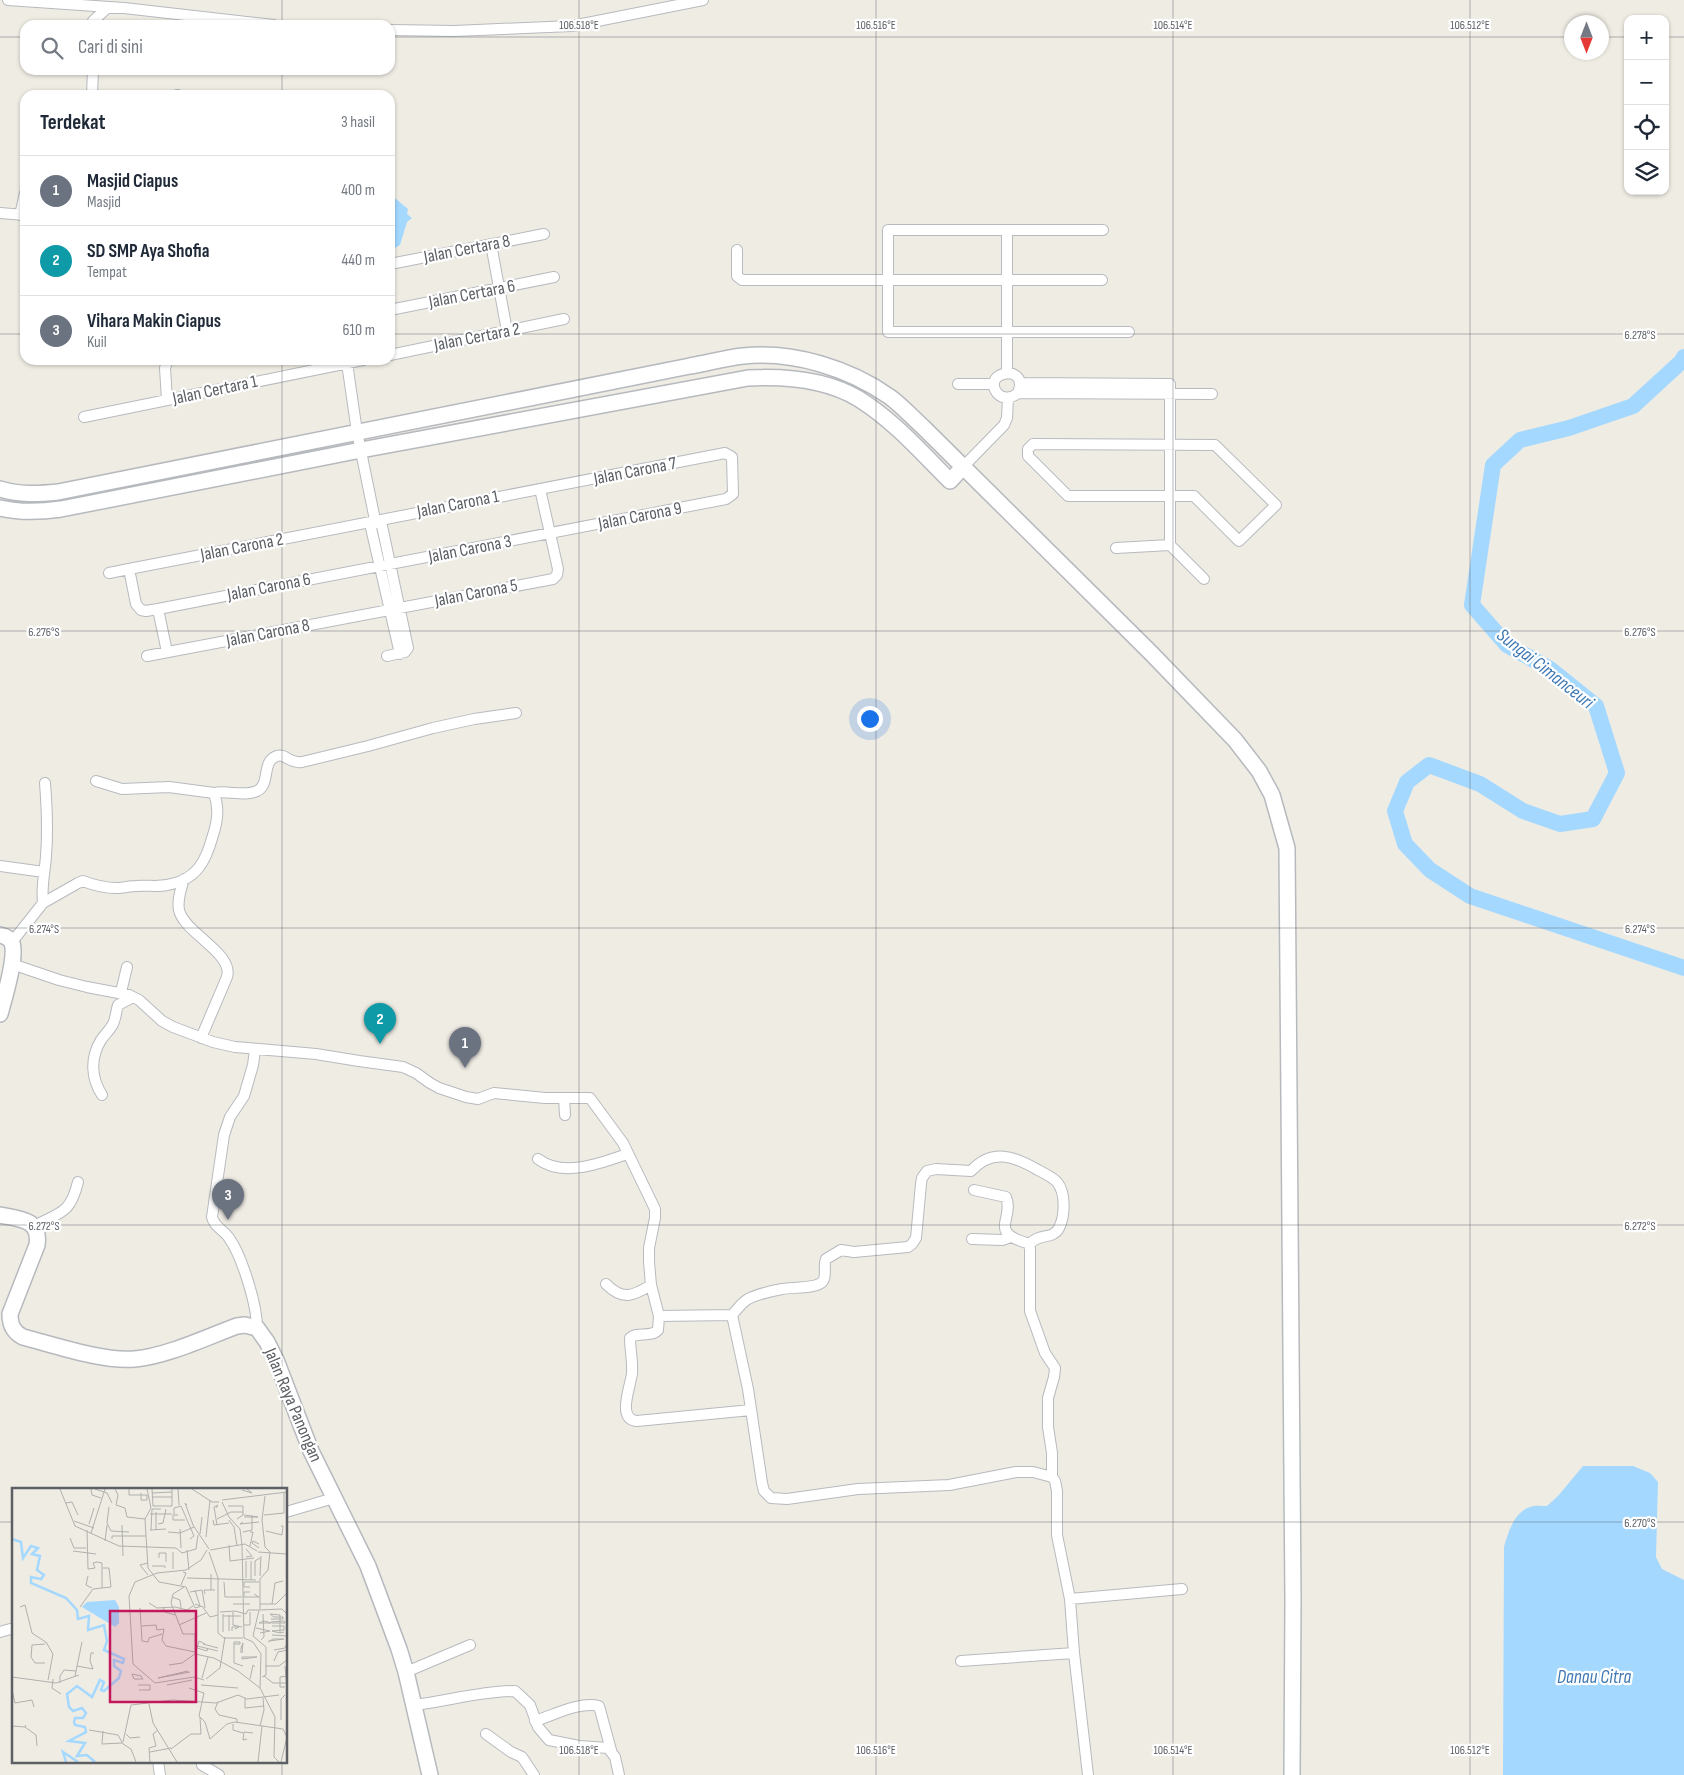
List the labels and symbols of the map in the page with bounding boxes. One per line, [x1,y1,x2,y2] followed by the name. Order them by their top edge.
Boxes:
[1564,15,1609,60] north arrow
[559,18,599,33] text: 106.518°E
[856,18,896,33] text: 106.516°E
[1154,18,1192,33] text: 106.514°E
[1450,18,1490,33] text: 106.512°E
[421,230,512,268] street label: Jalan Certara 8
[426,275,517,313] street label: Jalan Certara 6
[431,318,522,356] street label: Jalan Certara 2
[1624,328,1656,343] text: 6.278°S
[170,371,260,409] street label: Jalan Certara 1
[591,453,679,489] street label: Jalan Carona 7
[414,486,501,522] street label: Jalan Carona 1
[595,498,684,535] street label: Jalan Carona 9
[198,529,285,566] street label: Jalan Carona 2
[426,531,513,568] street label: Jalan Carona 3
[225,569,313,606] street label: Jalan Carona 6
[432,575,519,612] street label: Jalan Carona 5
[224,615,312,652] street label: Jalan Carona 8
[1492,624,1599,714] water label: Sungai Cimanceuri
[28,625,60,640] text: 6.276°S
[1624,625,1656,640] text: 6.276°S
[857,706,883,732] your location
[29,922,59,937] text: 6.274°S
[1625,922,1655,937] text: 6.274°S
[364,1003,396,1044] pin: 2
[449,1027,481,1068] pin: 1
[212,1179,244,1220] pin: 3
[28,1219,60,1234] text: 6.272°S
[1624,1219,1656,1234] text: 6.272°S
[259,1344,326,1465] street label: Jalan Raya Panongan
[12,1488,288,1762] inset map
[1624,1516,1656,1531] text: 6.270°S
[1557,1666,1631,1689] water label: Danau Citra
[559,1743,599,1758] text: 106.518°E
[856,1743,896,1758] text: 106.516°E
[1154,1743,1192,1758] text: 106.514°E
[1450,1743,1490,1758] text: 106.512°E

